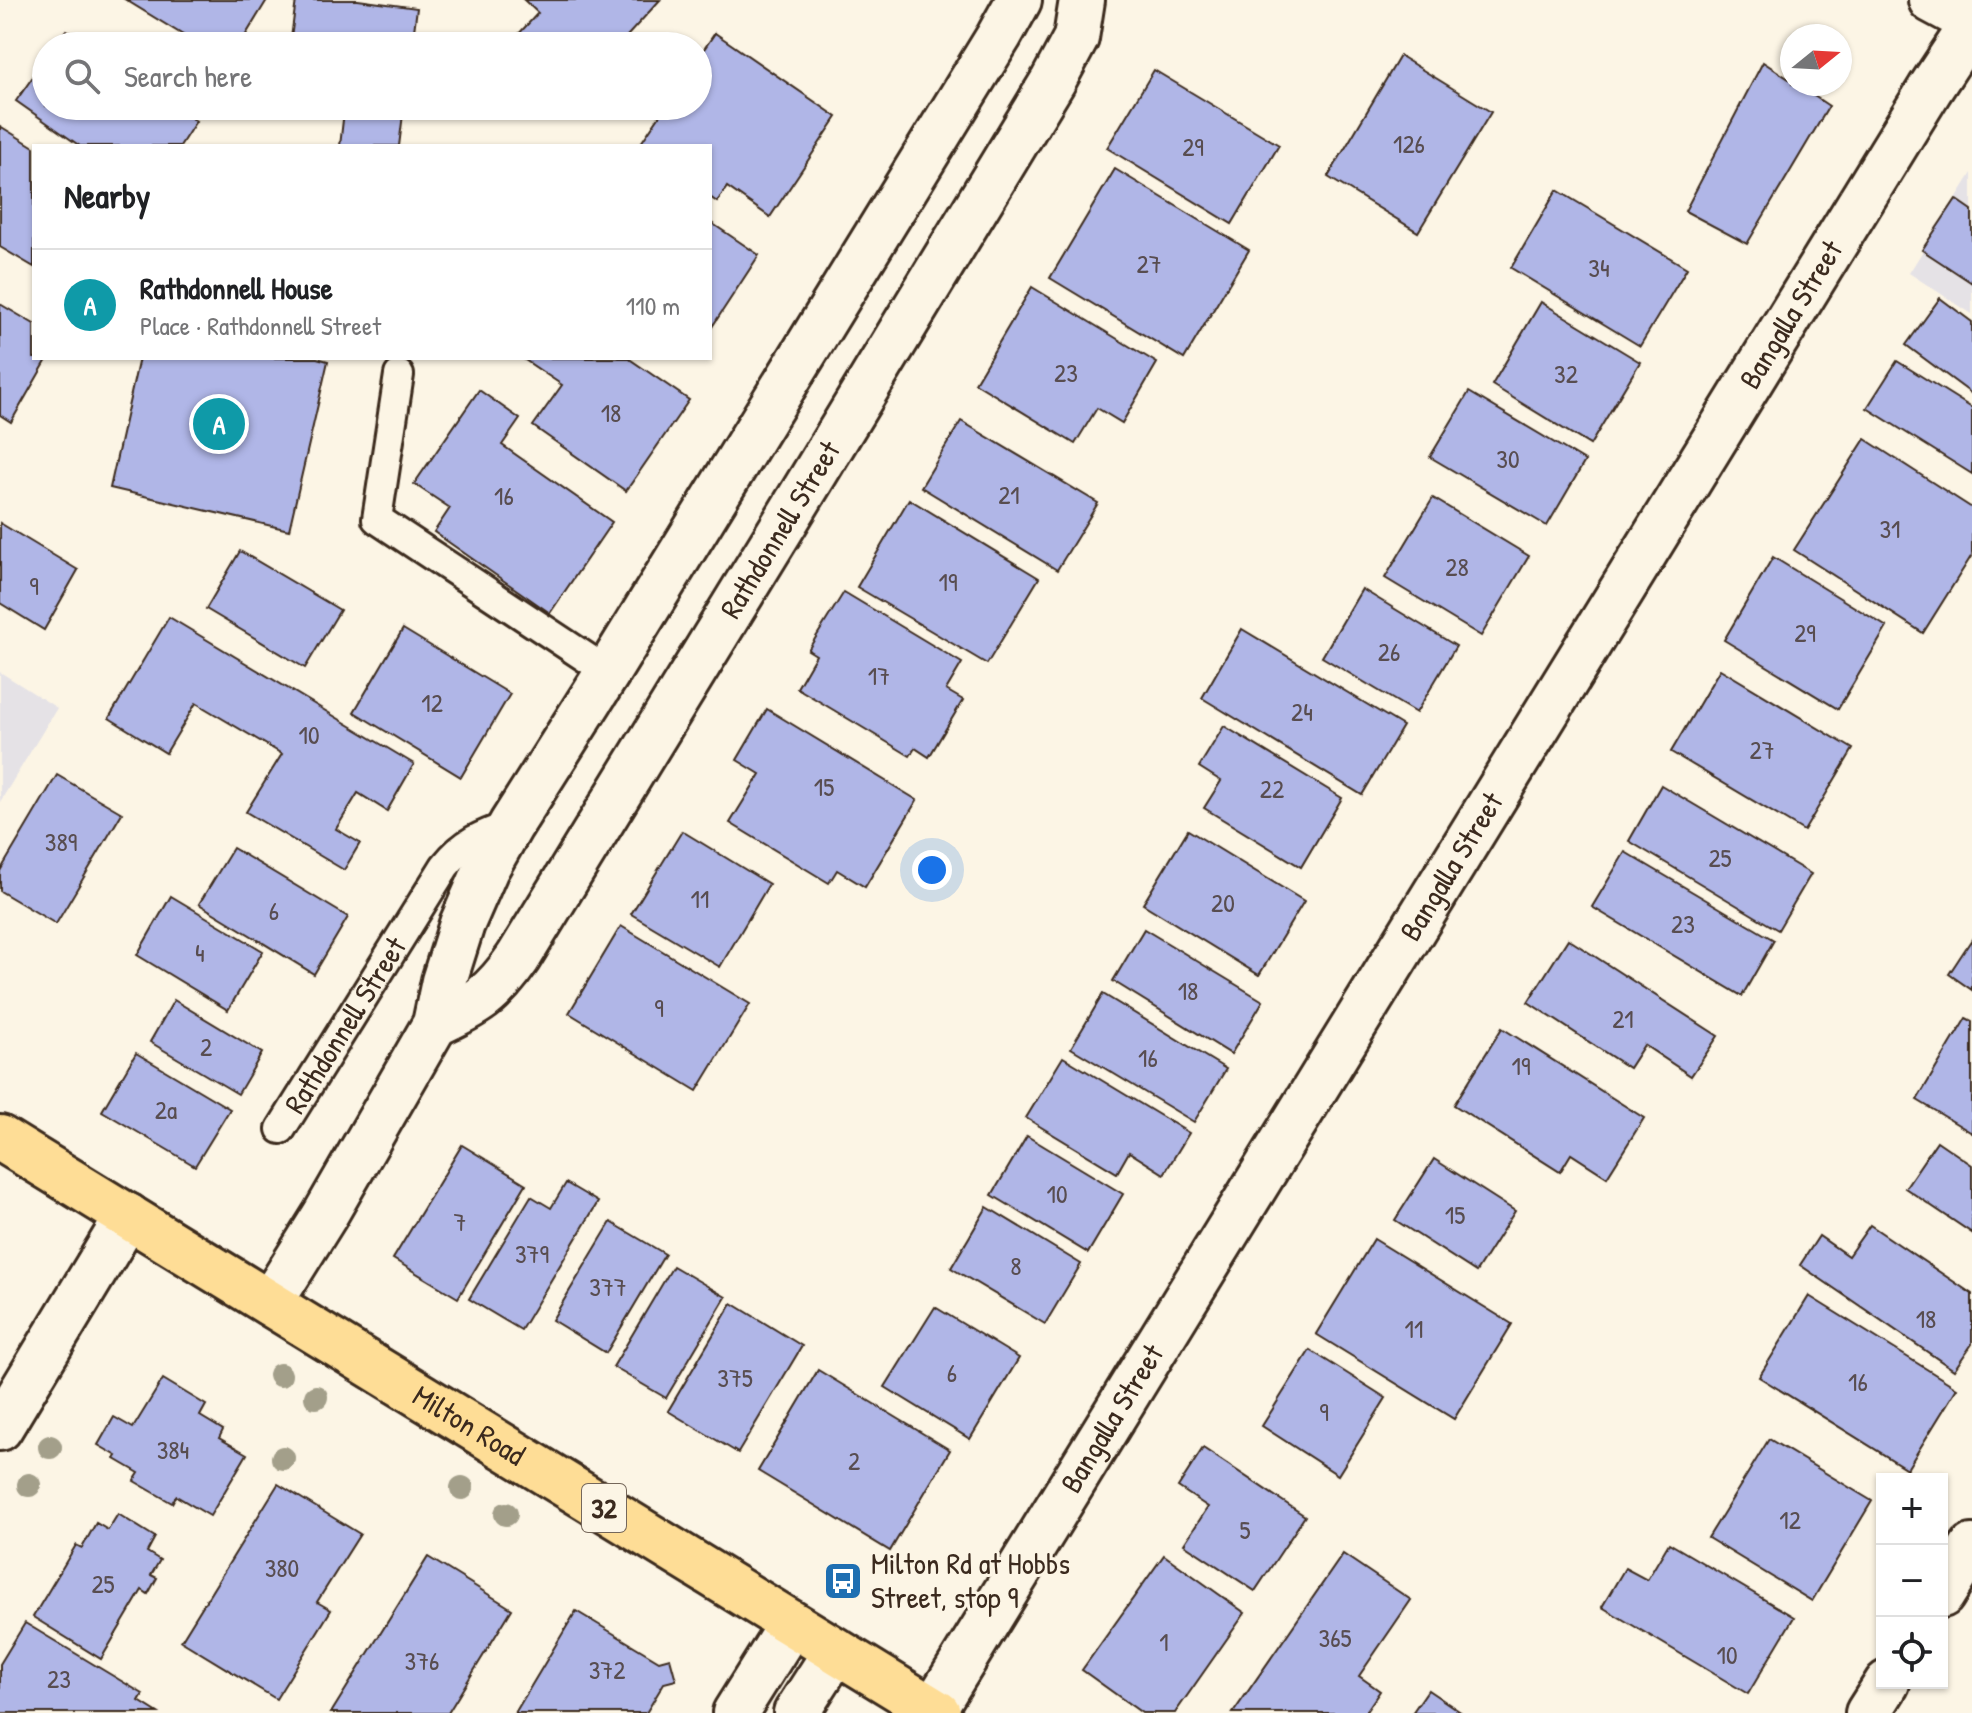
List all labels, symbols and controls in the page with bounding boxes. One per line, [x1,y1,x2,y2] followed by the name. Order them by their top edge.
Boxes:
[1780,24,1852,96] north arrow
[32,32,712,120] search box
[60,54,104,98] icon: search
[124,56,252,96] text: Search here
[1393,126,1425,161] house number: 126
[1182,129,1204,164] house number: 29
[64,173,150,219] text: Nearby
[1729,232,1851,396] street label: Bangalla Street
[1136,246,1162,281] house number: 27
[1588,250,1610,285] house number: 34
[140,268,333,308] text: Rathdonnell House
[84,288,96,323] text: A
[626,288,680,323] text: 110 m
[140,308,381,343] text: Place · Rathdonnell Street
[1054,355,1078,390] house number: 23
[1554,356,1578,391] house number: 32
[193,394,245,454] pin: A
[601,395,621,430] house number: 18
[710,433,849,626] street label: Rathdonnell Street
[1496,441,1520,476] house number: 30
[998,477,1020,512] house number: 21
[494,478,514,513] house number: 16
[1879,511,1901,546] house number: 31
[1445,549,1469,584] house number: 28
[939,564,957,599] house number: 19
[29,568,39,603] house number: 9
[1794,615,1816,650] house number: 29
[1378,634,1400,669] house number: 26
[868,658,890,693] house number: 17
[421,685,443,720] house number: 12
[1291,694,1313,729] house number: 24
[298,717,320,752] house number: 10
[1749,732,1775,767] house number: 27
[814,769,834,804] house number: 15
[1260,771,1284,806] house number: 22
[1390,784,1512,948] street label: Bangalla Street
[45,824,77,859] house number: 389
[1708,840,1732,875] house number: 25
[912,850,952,890] your location
[691,881,709,916] house number: 11
[1211,885,1235,920] house number: 20
[269,893,279,928] house number: 6
[1671,906,1695,941] house number: 23
[275,929,415,1121] street label: Rathdonnell Street
[195,935,205,970] house number: 4
[1178,973,1198,1008] house number: 18
[654,990,664,1025] house number: 9
[1612,1001,1634,1036] house number: 21
[200,1029,212,1064] house number: 2
[1138,1040,1158,1075] house number: 16
[1512,1048,1530,1083] house number: 19
[155,1092,177,1127] house number: 2a
[1046,1176,1068,1211] house number: 10
[1445,1197,1465,1232] house number: 15
[454,1204,466,1239] house number: 7
[515,1236,549,1271] house number: 379
[1010,1248,1022,1283] house number: 8
[589,1269,627,1304] house number: 377
[1916,1301,1936,1336] house number: 18
[1405,1311,1423,1346] house number: 11
[1050,1336,1173,1500] street label: Bangalla Street
[947,1355,957,1390] house number: 6
[717,1360,753,1395] house number: 375
[1848,1364,1868,1399] house number: 16
[406,1375,533,1474] street label: Milton Road
[1319,1394,1329,1429] house number: 9
[157,1432,189,1467] house number: 384
[848,1443,860,1478] house number: 2
[1876,1473,1948,1689] map controls
[1876,1473,1948,1545] button: +
[582,1484,626,1532] road number: 32
[1779,1502,1801,1537] house number: 12
[1240,1512,1251,1547] house number: 5
[871,1543,1070,1617] place label: Milton Rd at Hobbs Street, stop 9
[1876,1545,1948,1617] button: −
[265,1550,299,1585] house number: 380
[822,1560,864,1602] bus stop icon: Milton Rd at Hobbs Street, stop 9
[91,1566,115,1601] house number: 25
[1876,1617,1948,1689] button: locate
[1318,1620,1352,1655] house number: 365
[1159,1624,1169,1659] house number: 1
[1716,1637,1738,1672] house number: 10
[405,1643,439,1678] house number: 376
[589,1652,625,1687] house number: 372
[47,1661,71,1696] house number: 23

